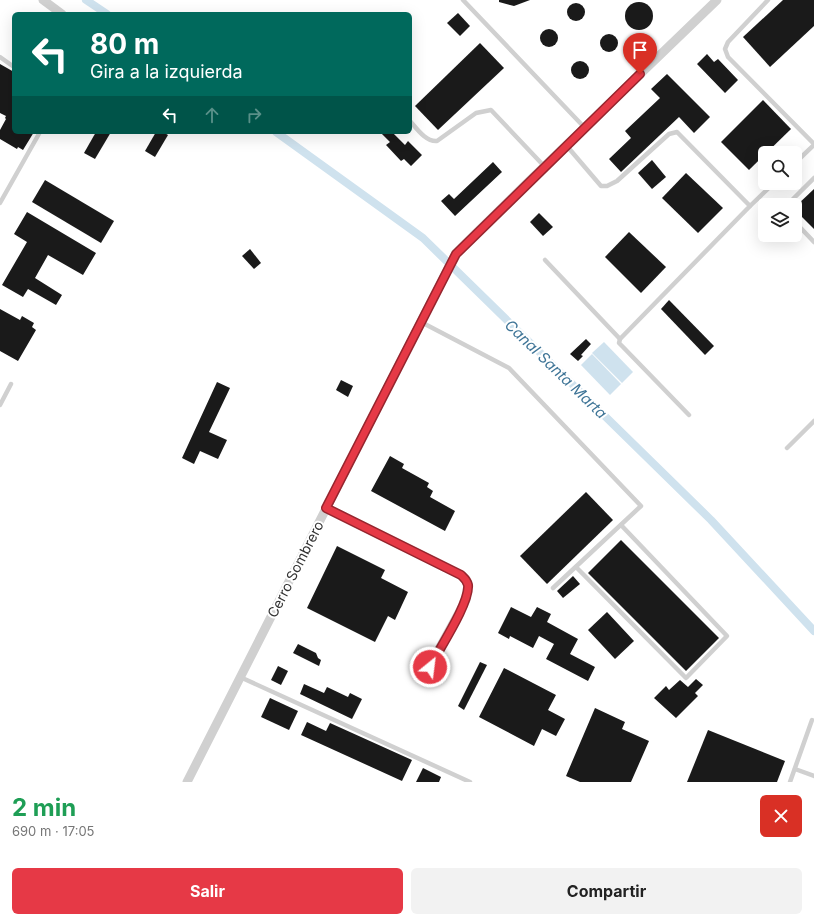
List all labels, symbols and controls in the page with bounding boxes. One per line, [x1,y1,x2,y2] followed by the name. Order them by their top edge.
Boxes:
[90,27,159,61] text: 80 m
[24,28,76,80] icon: left
[623,33,657,74] pin
[629,39,651,61] icon: arrive
[90,61,243,82] text: Gira a la izquierda
[159,104,181,126] icon: left
[201,104,223,126] icon: ahead
[243,104,265,126] icon: right
[758,146,802,242] map controls
[758,146,802,190] button: search
[758,198,802,242] button: layers
[501,315,611,423] water label: Canal Santa Marta
[263,518,327,620] street label: Cerro Sombrero
[409,646,451,688] position arrow
[12,793,76,822] text: 2 min
[760,795,802,837] button: close
[12,823,94,839] text: 690 m · 17:05
[12,868,403,914] button: Salir
[411,868,802,914] button: Compartir

